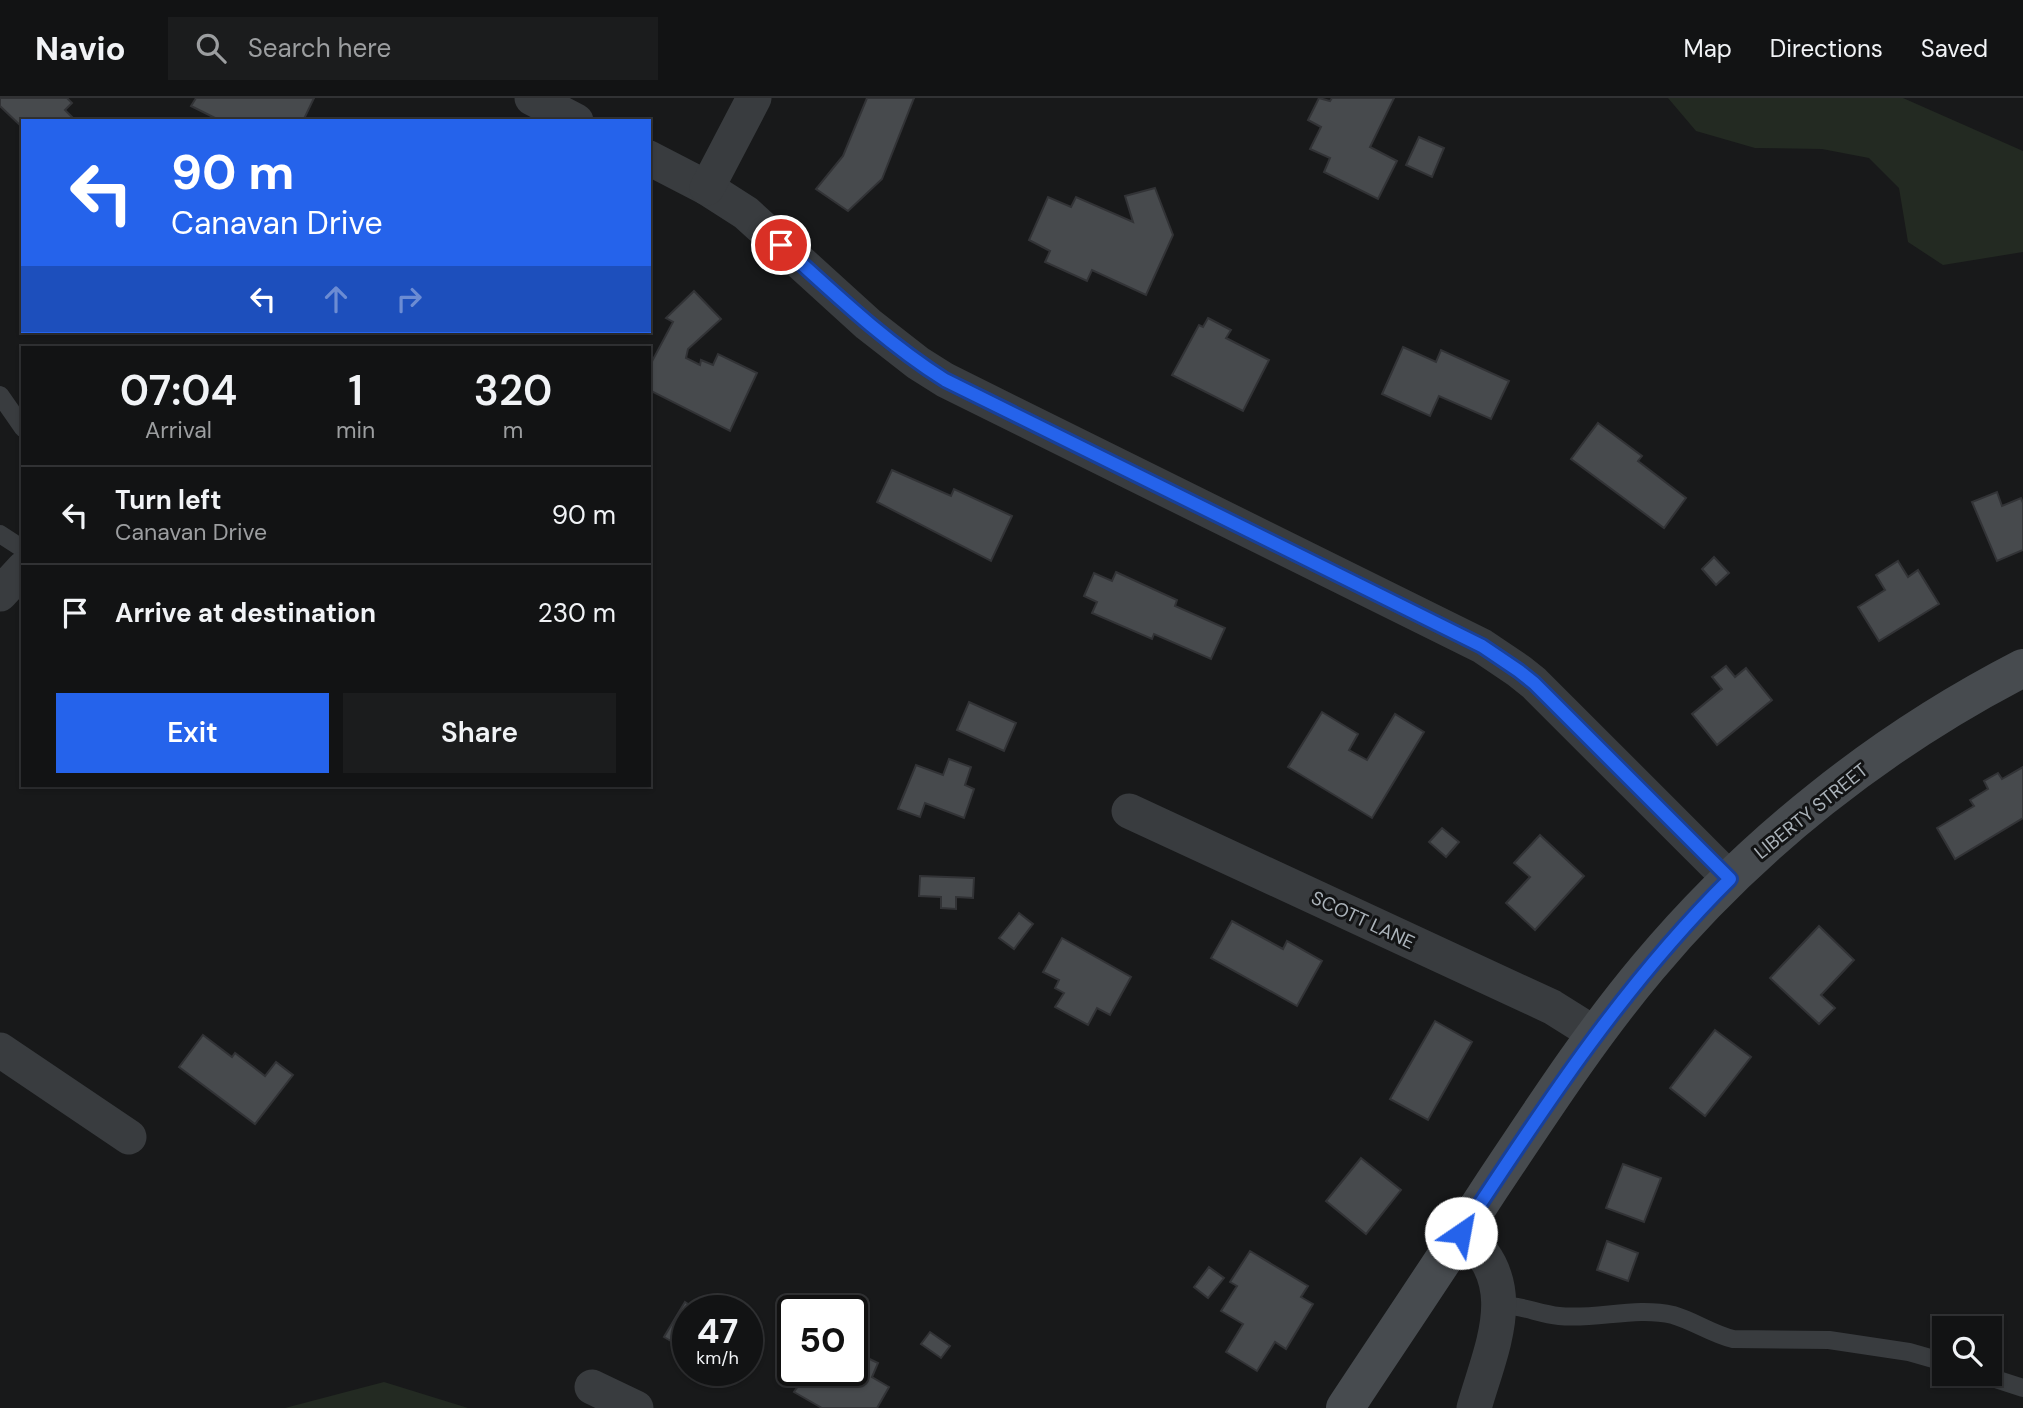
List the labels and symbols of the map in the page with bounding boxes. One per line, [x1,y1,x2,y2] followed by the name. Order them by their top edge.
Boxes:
[751,215,811,275] pin
[1749,757,1873,865] street label: LIBERTY STREET
[1307,885,1419,955] street label: SCOTT LANE
[1424,1196,1498,1270] position arrow
[777,1295,868,1386] speed limit sign: 50

